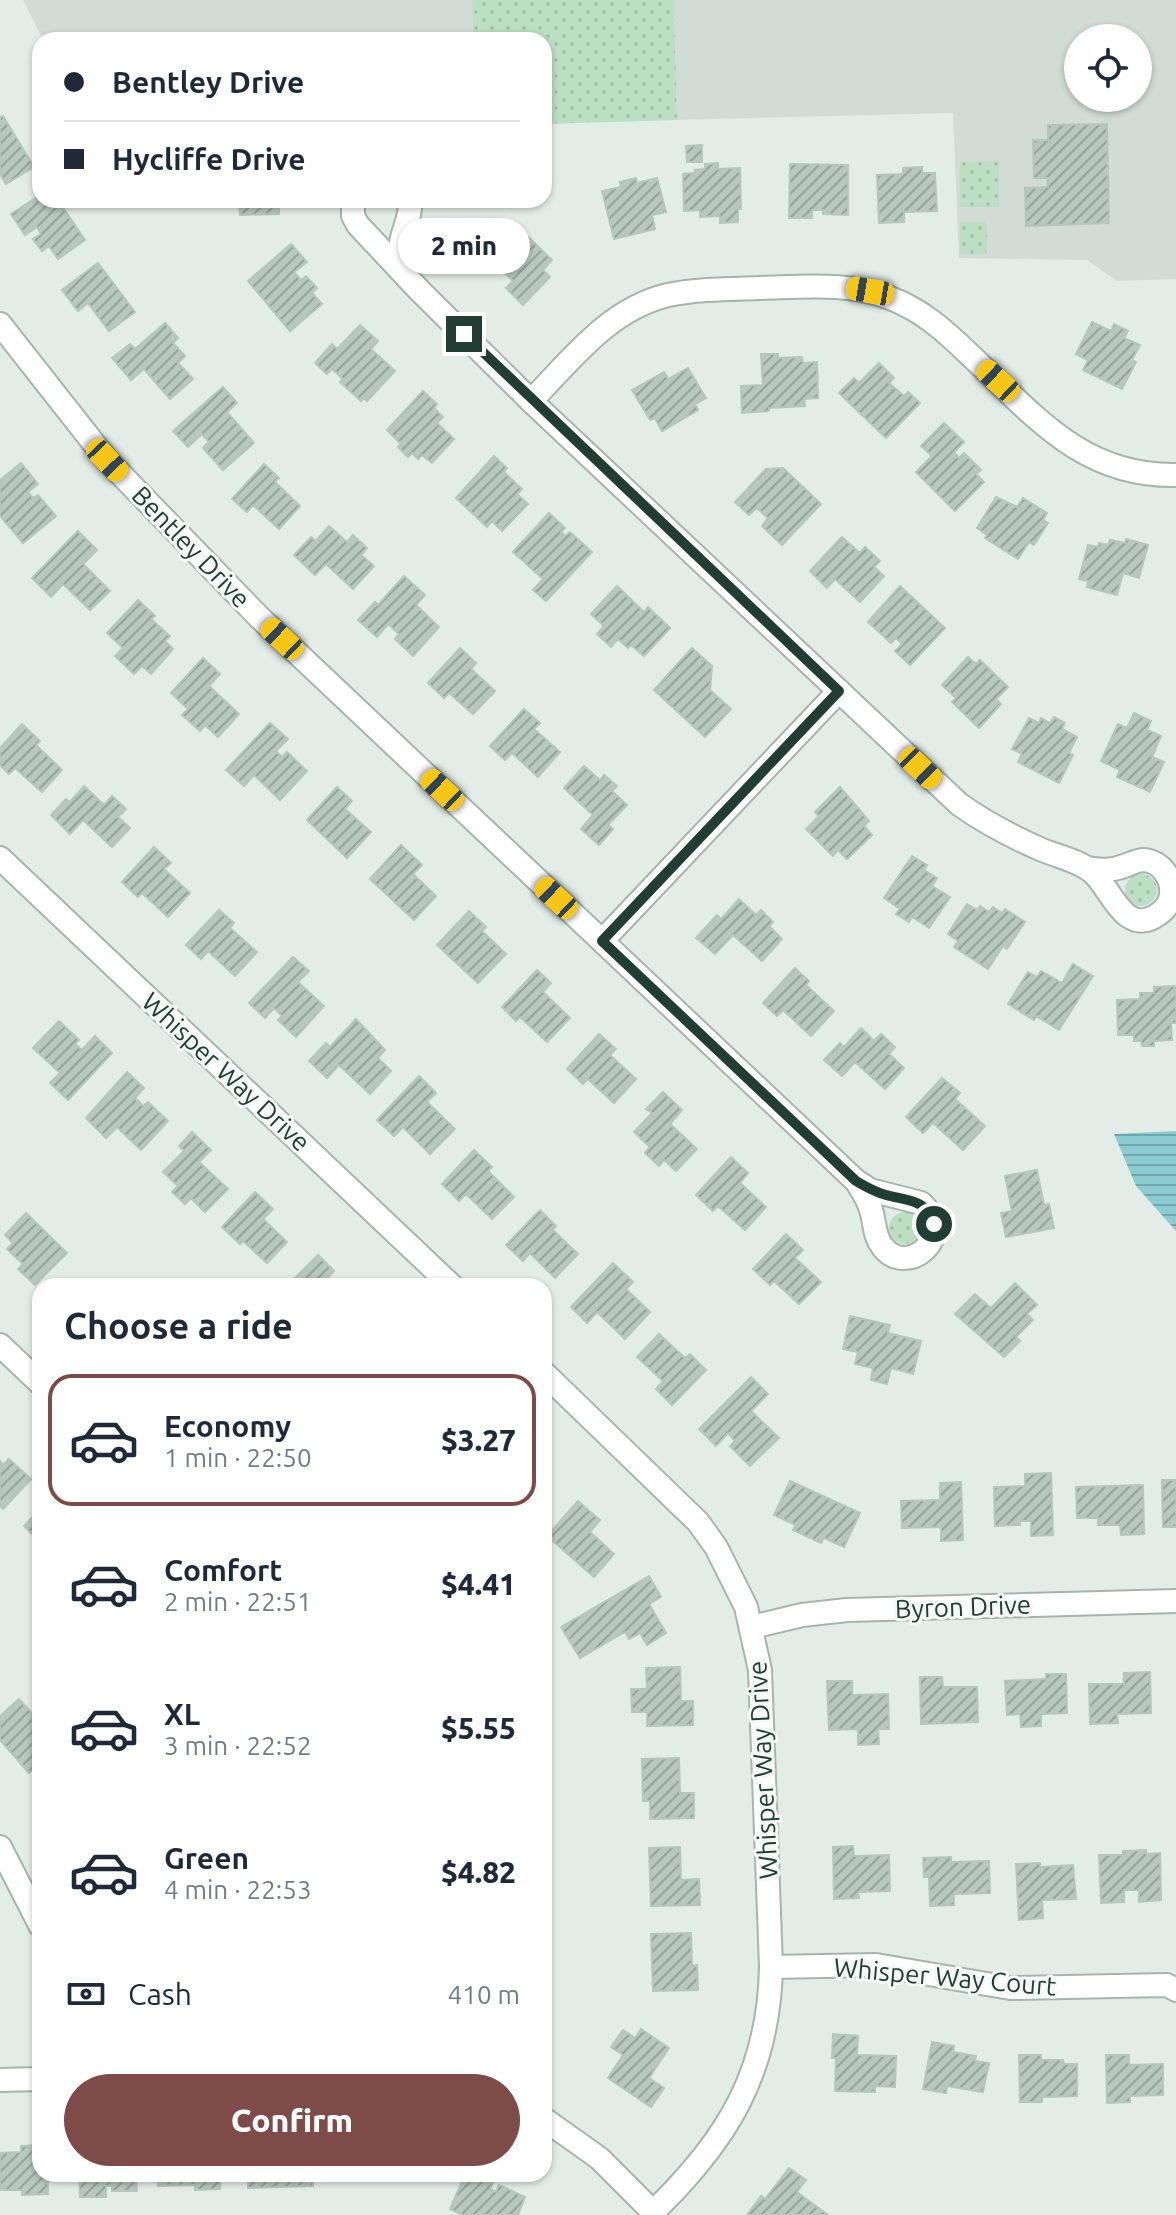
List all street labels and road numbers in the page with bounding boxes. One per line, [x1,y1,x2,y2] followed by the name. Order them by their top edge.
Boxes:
[126,480,256,613] street label: Bentley Drive
[136,986,316,1157] street label: Whisper Way Drive
[894,1590,1032,1623] street label: Byron Drive
[742,1660,783,1880] street label: Whisper Way Drive
[833,1952,1058,2001] street label: Whisper Way Court

